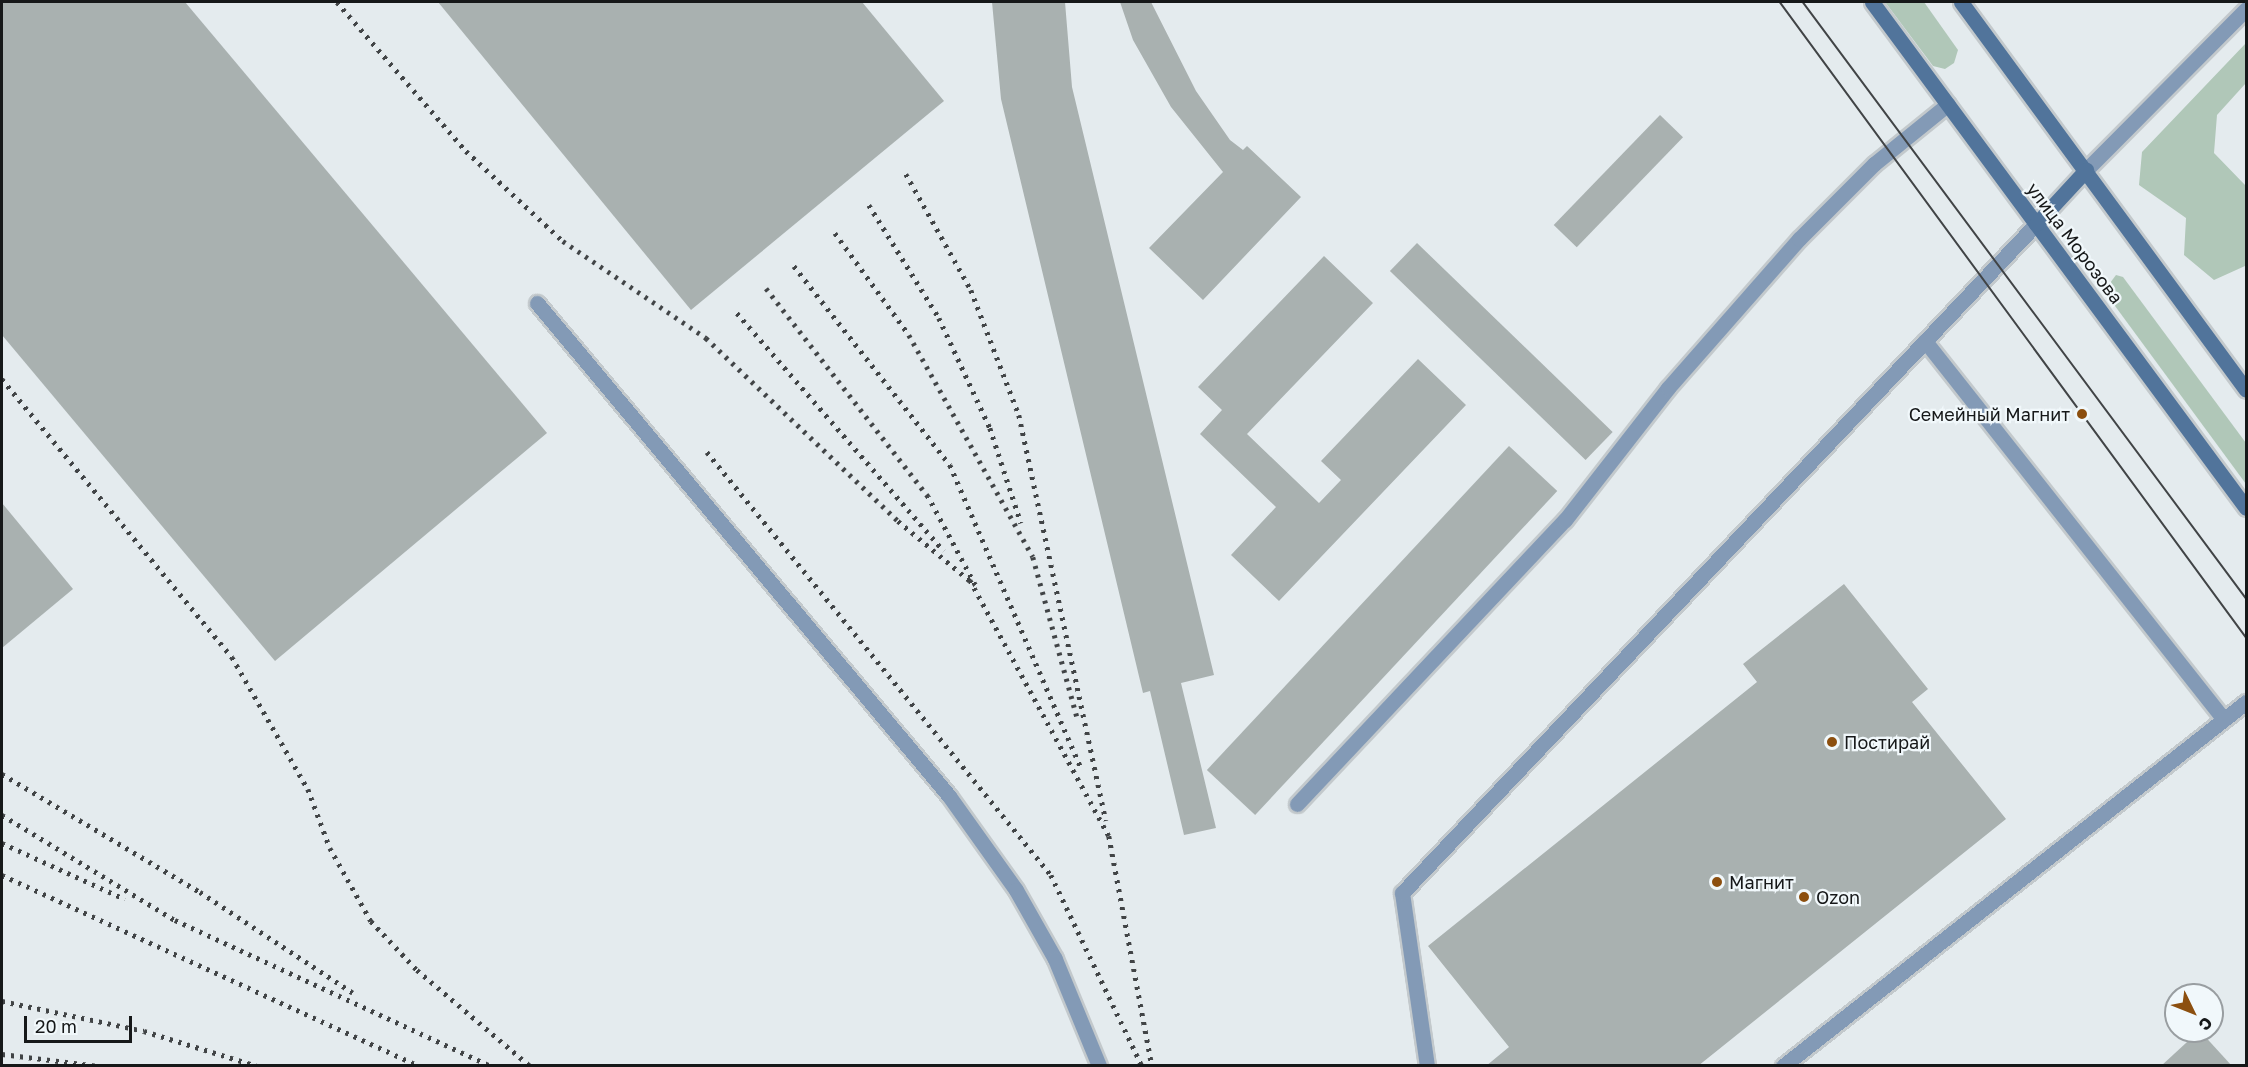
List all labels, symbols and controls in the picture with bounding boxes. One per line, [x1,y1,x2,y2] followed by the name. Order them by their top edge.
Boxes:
[2022,178,2128,308] street label: улица Морозова
[1909,403,2070,425] place label: Семейный Магнит
[2075,407,2089,421] marker: Семейный Магнит
[1844,731,1930,753] place label: Постирай
[1825,735,1839,749] marker: Постирай
[1729,871,1794,893] place label: Магнит
[1710,875,1724,889] marker: Магнит
[1816,886,1860,908] place label: Ozon
[1797,890,1811,904] marker: Ozon
[2164,983,2224,1043] north arrow
[27,1004,135,1042] scale bar
[2195,1013,2217,1035] text: С
[35,1015,77,1037] text: 20 m

